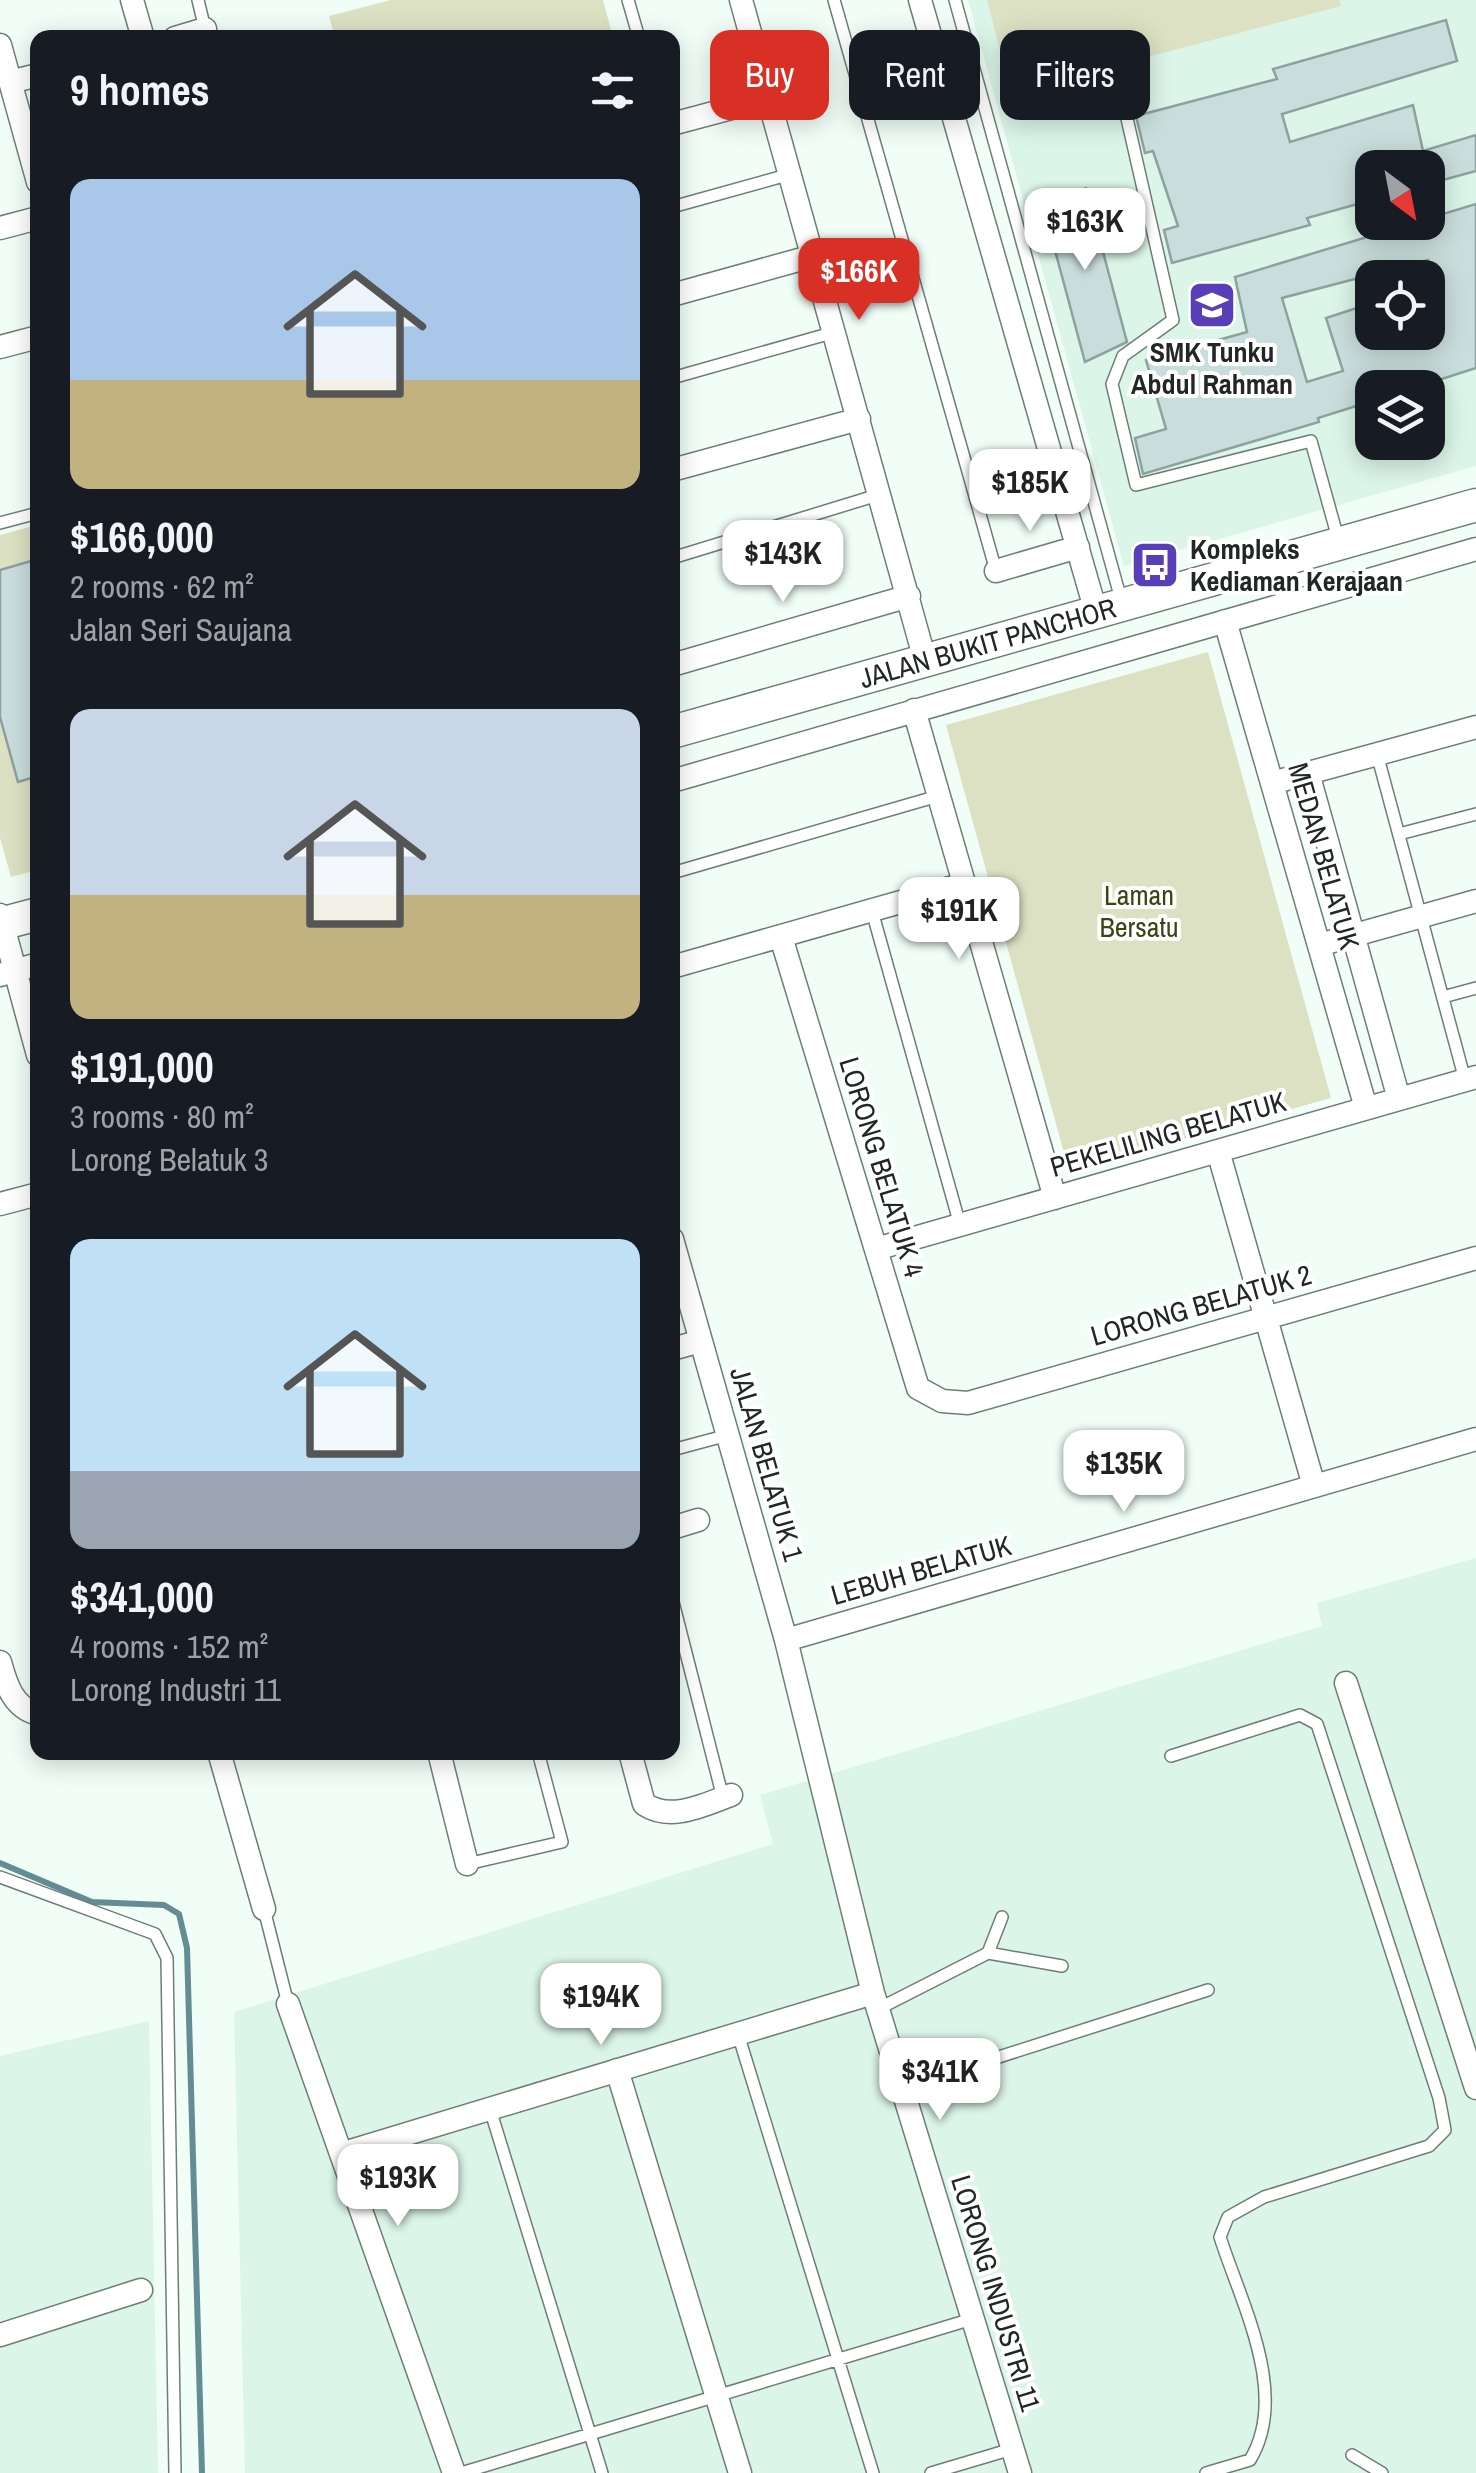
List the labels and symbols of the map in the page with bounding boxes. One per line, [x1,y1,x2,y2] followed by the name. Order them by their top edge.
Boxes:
[1355,150,1445,240] north arrow
[1015,188,1155,273] pin: $163K
[789,238,929,323] pin: $166K
[1186,279,1238,331] school or university icon: SMK Tunku Abdul Rahman
[1131,333,1293,403] place label: SMK Tunku Abdul Rahman
[960,449,1100,534] pin: $185K
[713,520,853,605] pin: $143K
[1190,530,1403,600] place label: Kompleks Kediaman Kerajaan
[1129,539,1181,591] bus stop icon: Kompleks Kediaman Kerajaan
[855,589,1120,697] street label: JALAN BUKIT PANCHOR
[1279,758,1369,954] street label: MEDAN BELATUK
[1099,876,1179,946] park label: Laman Bersatu
[889,877,1029,962] pin: $191K
[830,1052,934,1282] street label: LORONG BELATUK 4
[1046,1082,1290,1186] street label: PEKELILING BELATUK
[1086,1255,1316,1355] street label: LORONG BELATUK 2
[721,1363,813,1566] street label: JALAN BELATUK 1
[1054,1430,1194,1515] pin: $135K
[826,1526,1016,1614] street label: LEBUH BELATUK
[531,1963,671,2048] pin: $194K
[870,2038,1010,2123] pin: $341K
[328,2144,468,2229] pin: $193K
[942,2171,1050,2416] street label: LORONG INDUSTRI 11

